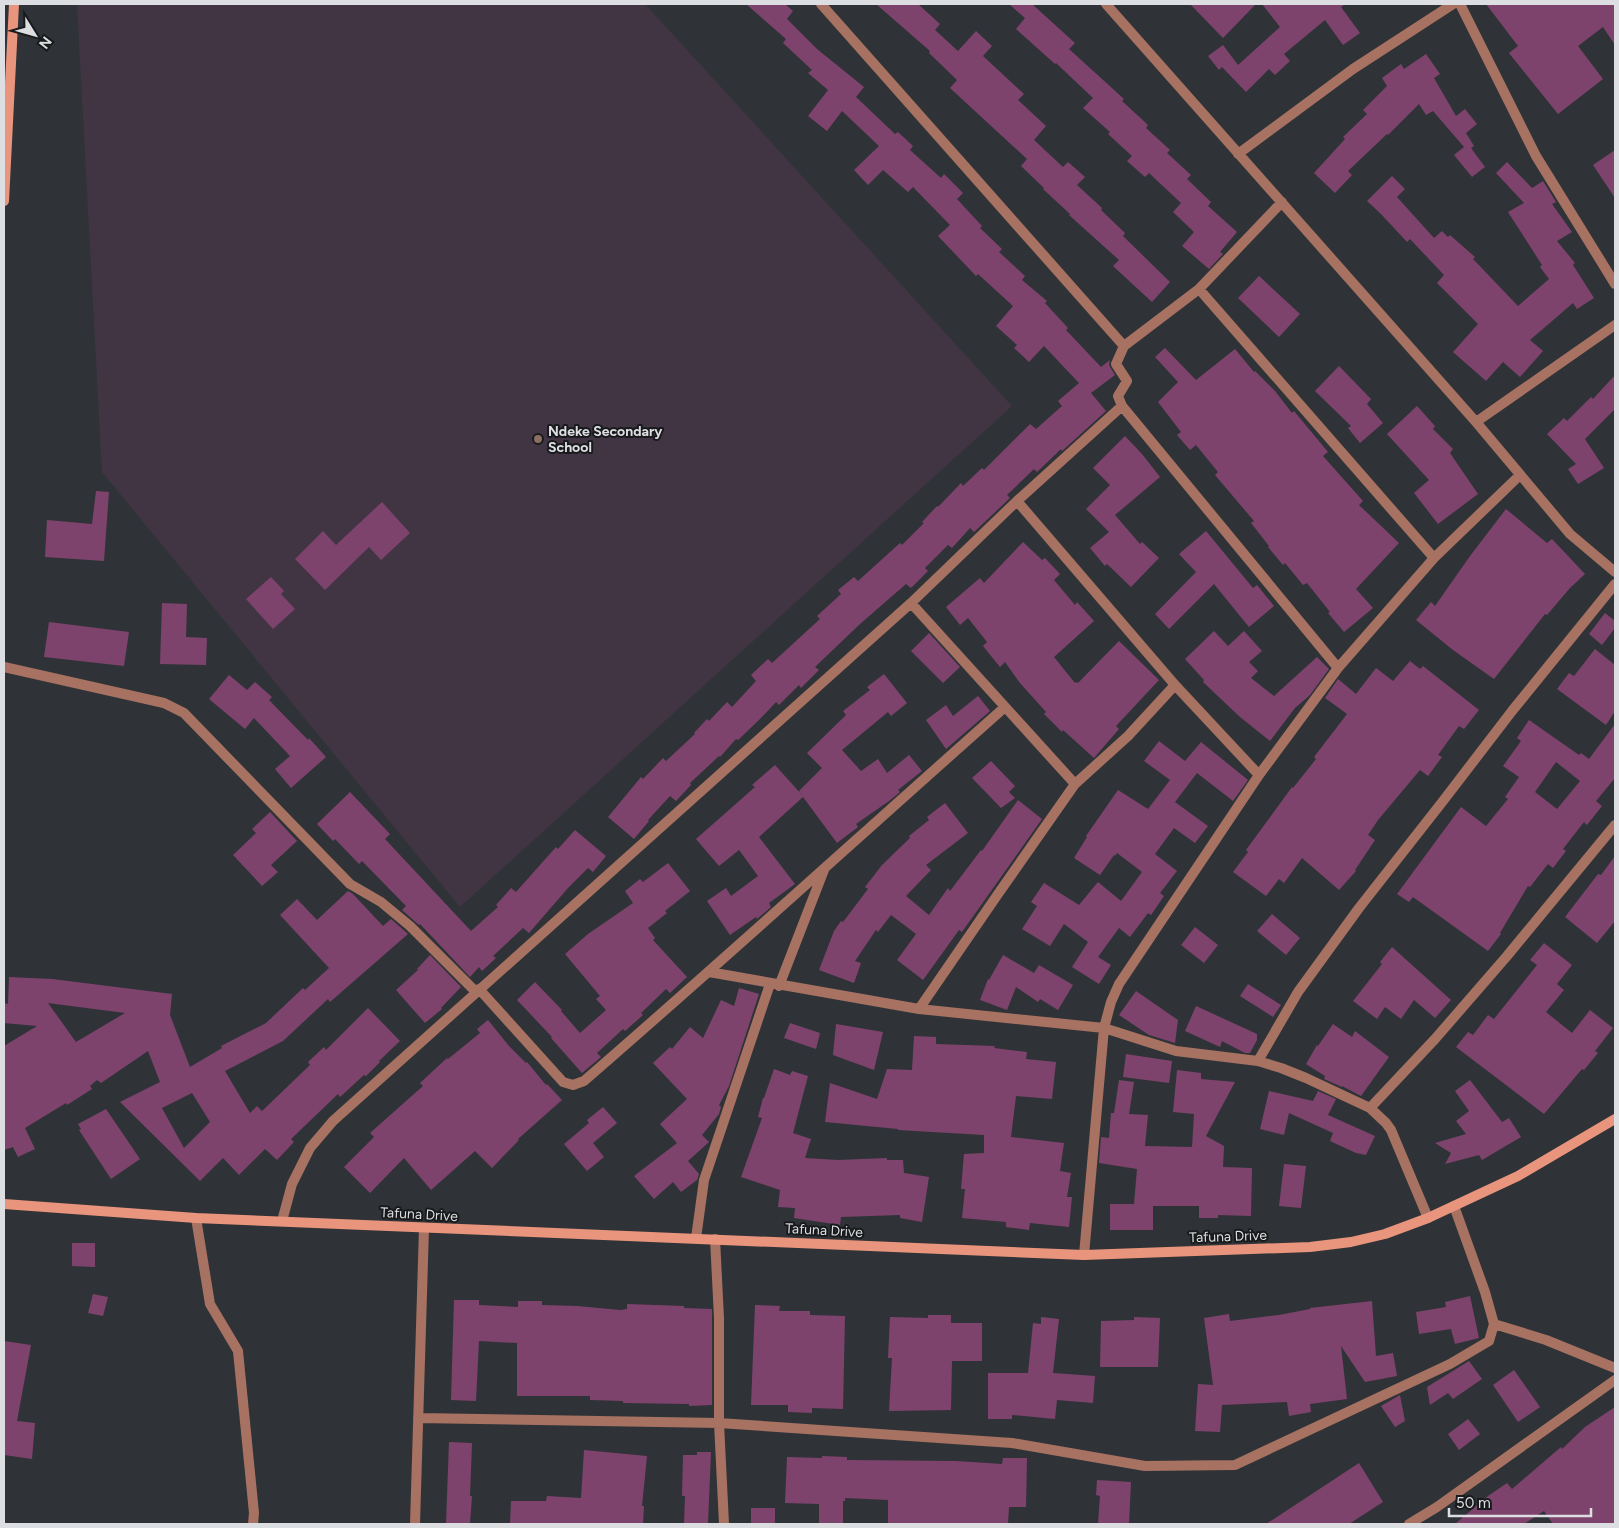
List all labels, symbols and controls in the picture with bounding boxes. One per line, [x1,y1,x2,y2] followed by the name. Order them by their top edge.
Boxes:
[10,10,60,60] north arrow
[35,33,55,52] text: N
[548,423,663,456] place label: Ndeke Secondary School
[532,433,544,445] marker: Ndeke Secondary School
[380,1204,459,1225] street label: Tafuna Drive
[785,1220,864,1241] street label: Tafuna Drive
[1189,1227,1268,1246] street label: Tafuna Drive
[1449,1486,1592,1518] scale bar
[1456,1494,1491,1512] text: 50 m

